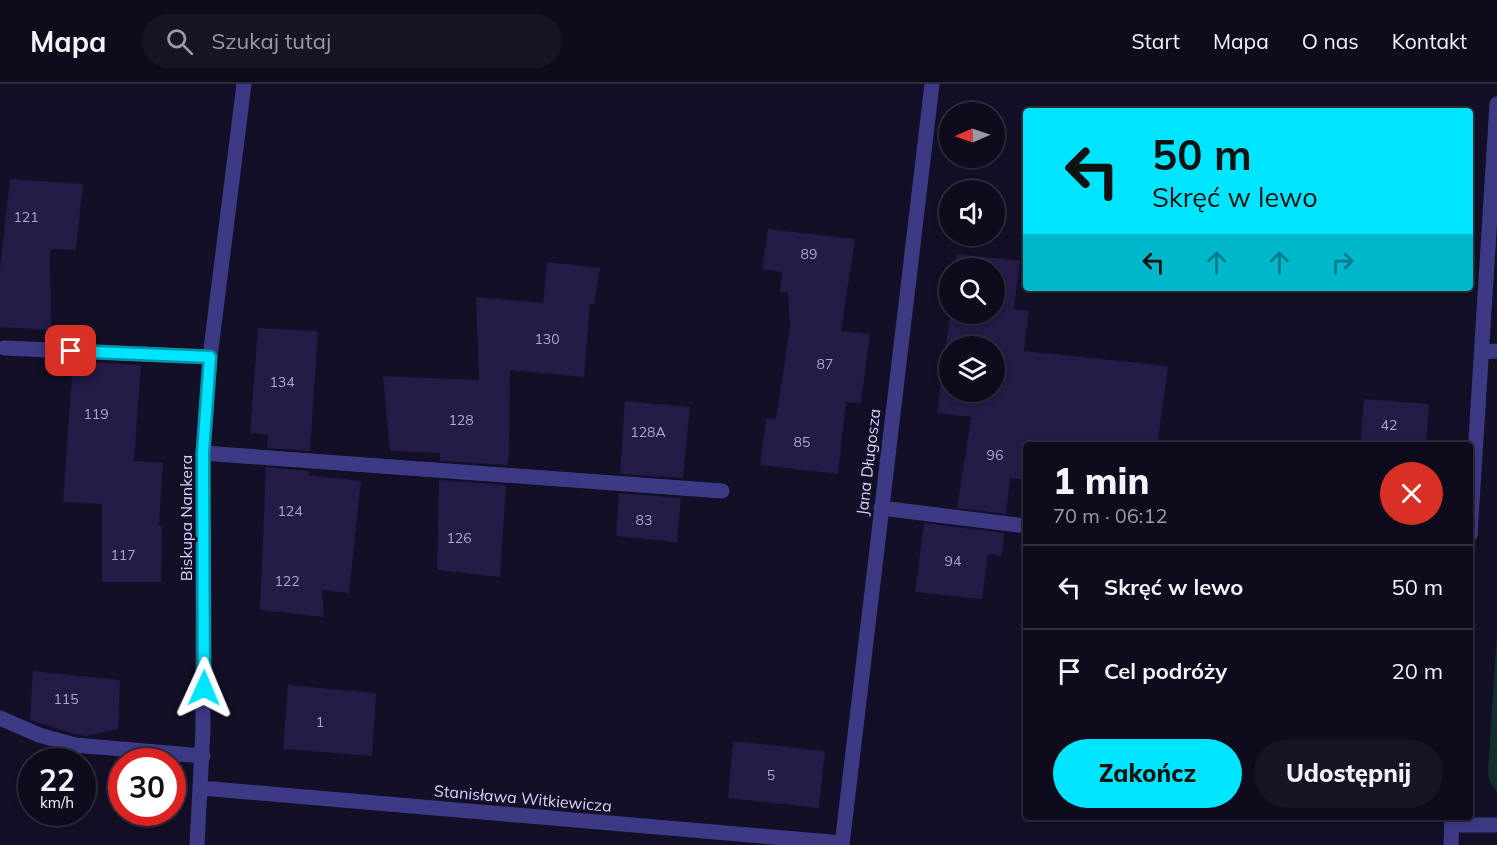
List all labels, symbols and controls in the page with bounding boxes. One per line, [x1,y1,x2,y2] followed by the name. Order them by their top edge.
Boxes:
[142,14,562,68] search box
[30,24,106,59] text: Mapa
[163,25,196,58] icon: search
[211,27,331,55] text: Szukaj tutaj
[1131,28,1180,54] text: Start
[1213,28,1269,54] text: Mapa
[1302,28,1359,54] text: O nas
[1392,28,1467,54] text: Kontakt
[939,102,1005,168] north arrow
[939,102,1005,402] map controls
[1152,128,1252,181] text: 50 m
[1053,132,1131,210] icon: left
[939,180,1005,246] button: sound
[1152,180,1318,214] text: Skręć w lewo
[13,208,39,226] house number: 121
[801,245,817,263] house number: 89
[1137,246,1170,279] icon: left
[1200,246,1233,279] icon: ahead
[1263,246,1296,279] icon: ahead
[1326,246,1359,279] icon: right
[939,258,1005,324] button: search
[45,325,96,376] pin
[534,330,560,348] house number: 130
[54,334,87,367] icon: arrive
[939,336,1005,402] button: layers
[817,355,833,373] house number: 87
[269,373,295,391] house number: 134
[83,405,109,423] house number: 119
[852,407,884,517] street label: Jana Długosza
[448,411,474,429] house number: 128
[1381,416,1397,434] house number: 42
[630,423,666,441] house number: 128A
[794,433,810,451] house number: 85
[987,446,1003,464] house number: 96
[176,455,196,581] street label: Biskupa Nankera
[1053,458,1149,503] text: 1 min
[1380,462,1443,525] button: close
[277,502,303,520] house number: 124
[1053,503,1167,528] text: 70 m · 06:12
[636,511,652,529] house number: 83
[446,529,472,547] house number: 126
[110,546,136,564] house number: 117
[945,552,962,570] house number: 94
[1053,571,1086,604] icon: left
[274,572,300,590] house number: 122
[1104,573,1243,601] text: Skręć w lewo
[1392,573,1443,601] text: 50 m
[1053,655,1086,688] icon: arrive
[172,656,236,720] position arrow
[1104,657,1227,685] text: Cel podróży
[1392,657,1443,685] text: 20 m
[53,690,79,708] house number: 115
[316,713,324,731] house number: 1
[1053,739,1242,808] button: Zakończ
[1254,739,1443,808] button: Udostępnij
[108,748,186,826] speed limit sign: 30
[39,761,75,799] text: 22
[767,766,775,784] house number: 5
[433,780,613,816] street label: Stanisława Witkiewicza
[40,793,74,812] text: km/h

